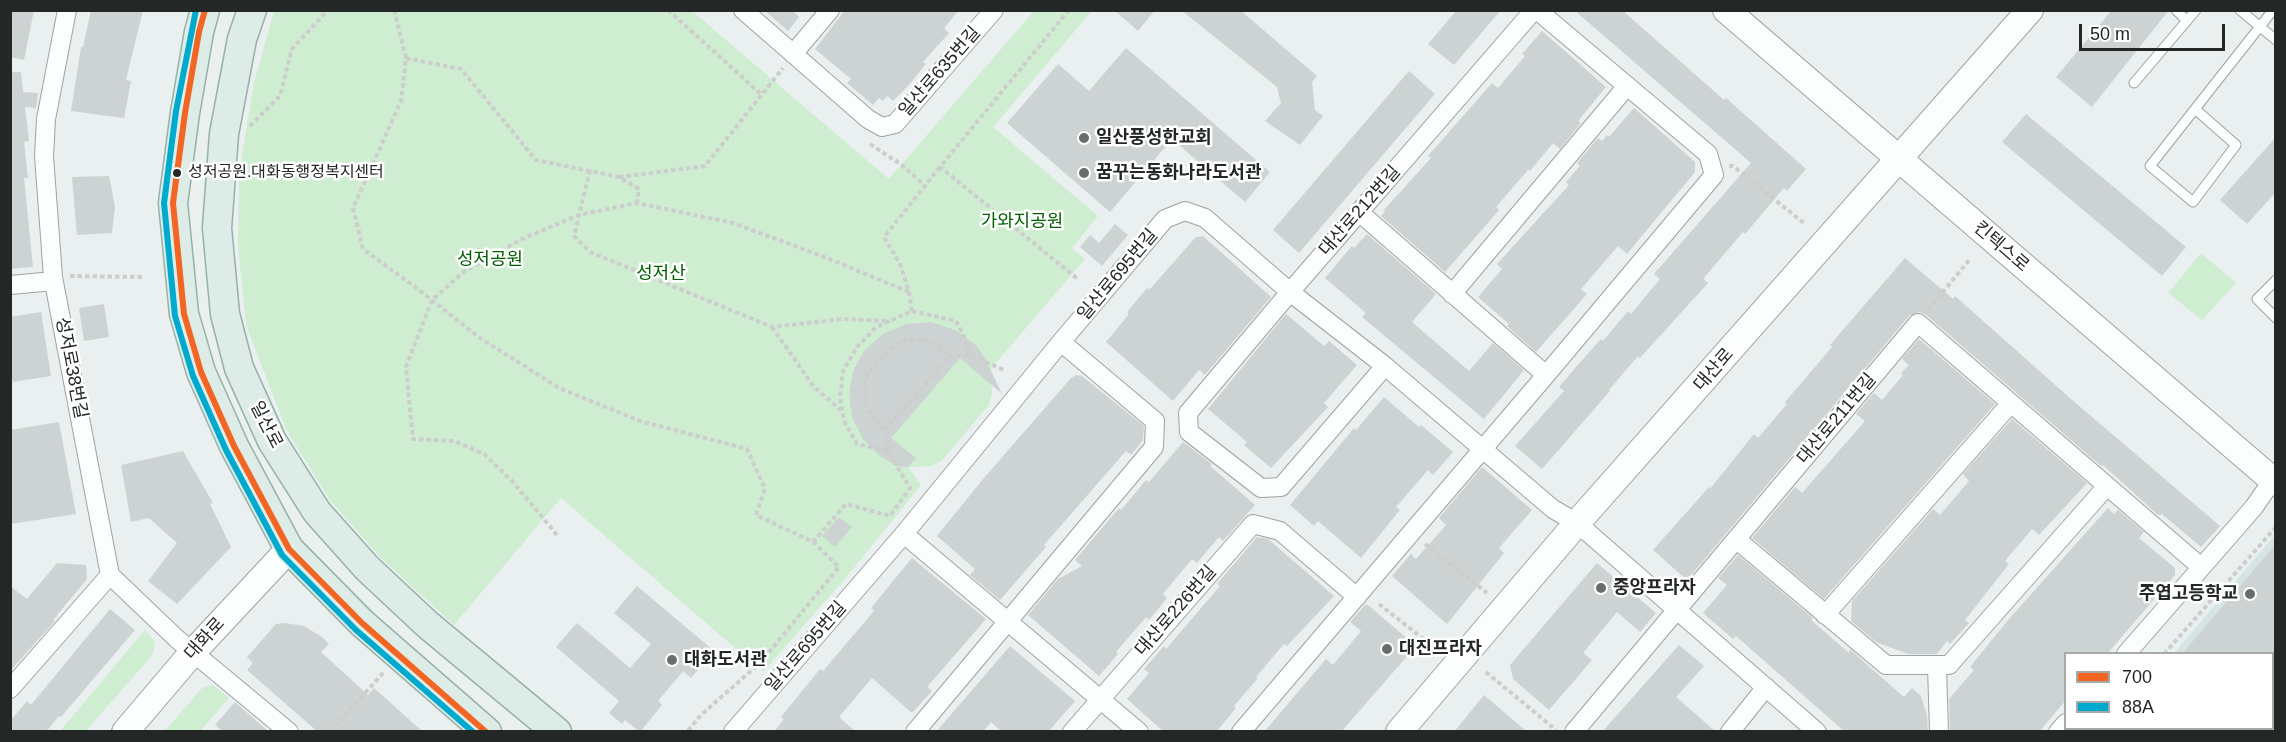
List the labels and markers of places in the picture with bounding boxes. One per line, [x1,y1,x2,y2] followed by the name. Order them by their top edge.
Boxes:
[1096,127,1212,149] place label: 일산풍성한교회
[1077,131,1091,145] marker: 일산풍성한교회
[1096,162,1262,184] place label: 꿈꾸는동화나라도서관
[188,163,384,183] place label: 성저공원.대화동행정복지센터
[1077,166,1091,180] marker: 꿈꾸는동화나라도서관
[171,167,183,179] marker: 성저공원.대화동행정복지센터
[1613,577,1696,599] place label: 중앙프라자
[1594,581,1608,595] marker: 중앙프라자
[2139,583,2238,605] place label: 주엽고등학교
[2243,587,2257,601] marker: 주엽고등학교
[1399,638,1482,660] place label: 대진프라자
[1380,642,1394,656] marker: 대진프라자
[684,649,767,671] place label: 대화도서관
[665,653,679,667] marker: 대화도서관

